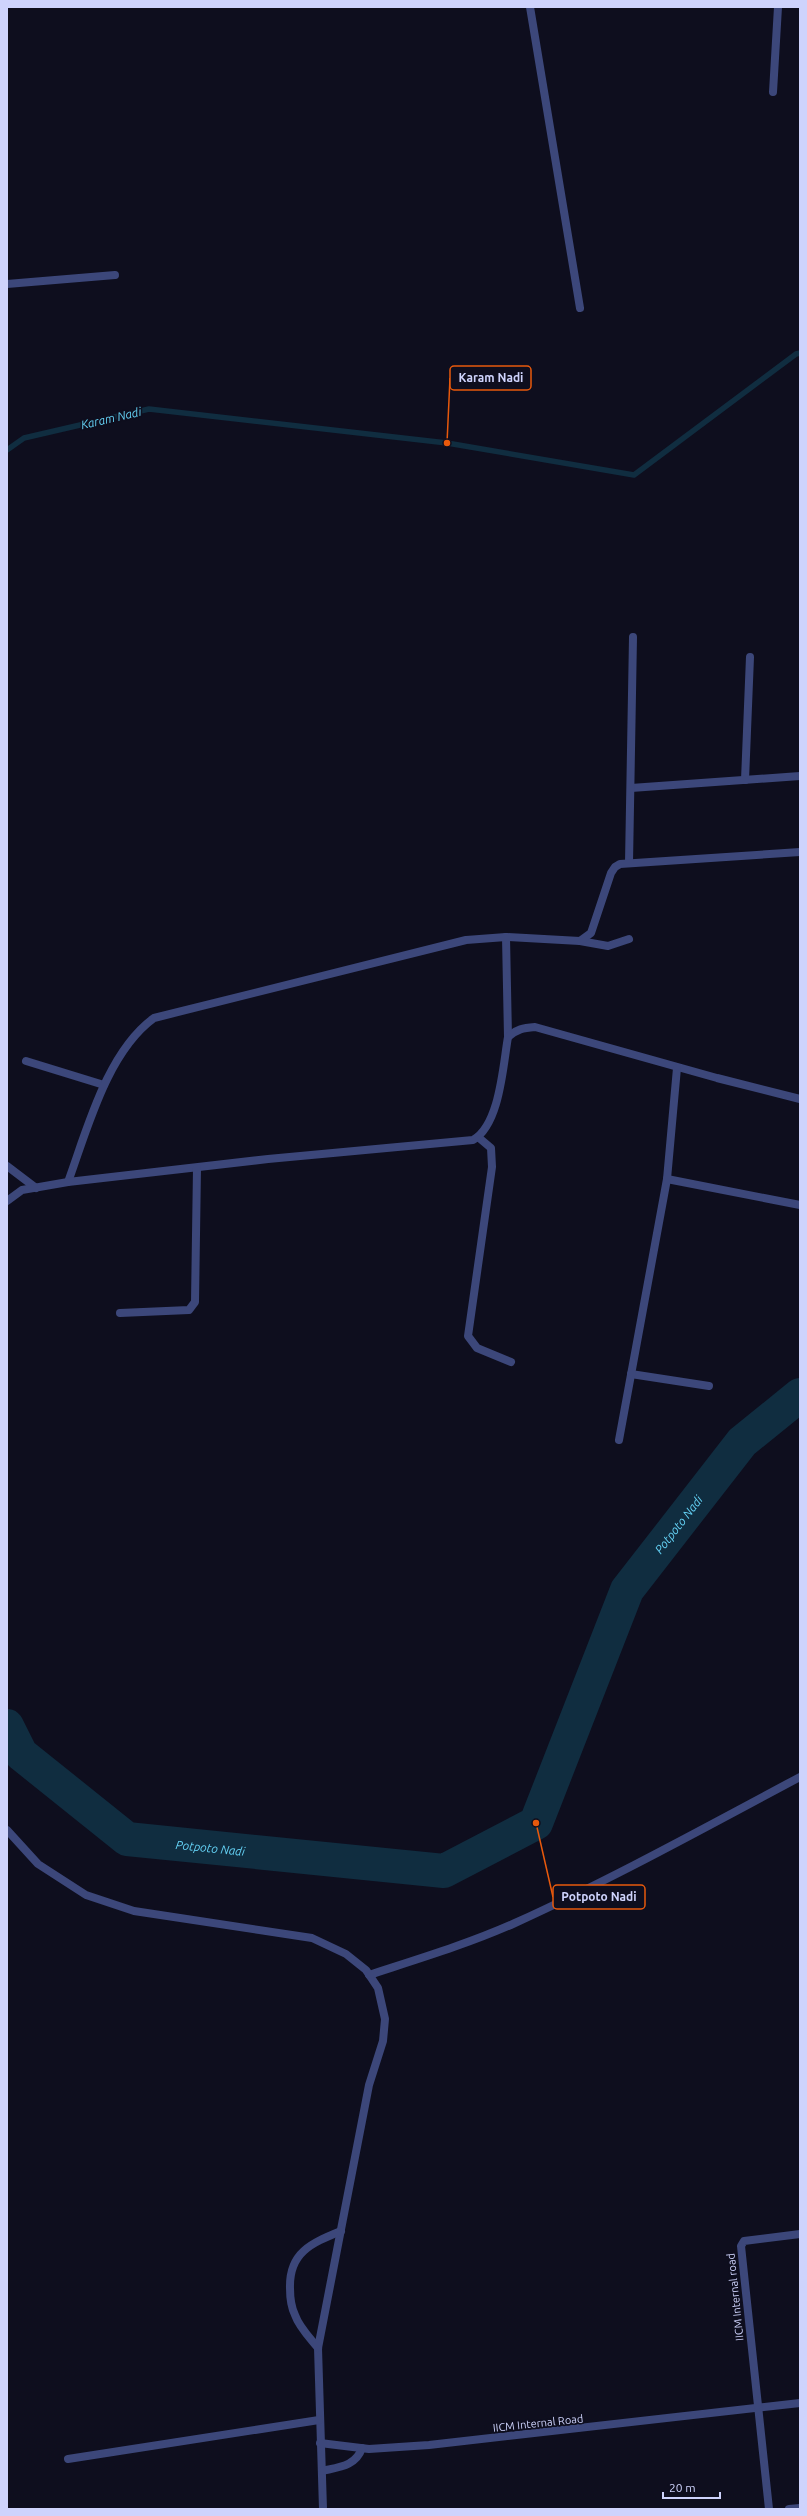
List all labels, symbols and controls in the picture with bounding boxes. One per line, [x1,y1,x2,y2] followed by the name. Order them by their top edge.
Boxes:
[450,366,531,390] callout: Karam Nadi
[459,371,523,384] text: Karam Nadi
[79,405,143,431] water label: Karam Nadi
[652,1492,705,1556] water label: Potpoto Nadi
[175,1837,247,1857] water label: Potpoto Nadi
[553,1885,645,1909] callout: Potpoto Nadi
[561,1890,637,1903] text: Potpoto Nadi
[724,2253,746,2341] street label: IICM Internal road
[492,2412,584,2434] street label: IICM Internal Road
[663,2474,720,2500] scale bar
[669,2481,696,2494] text: 20 m

